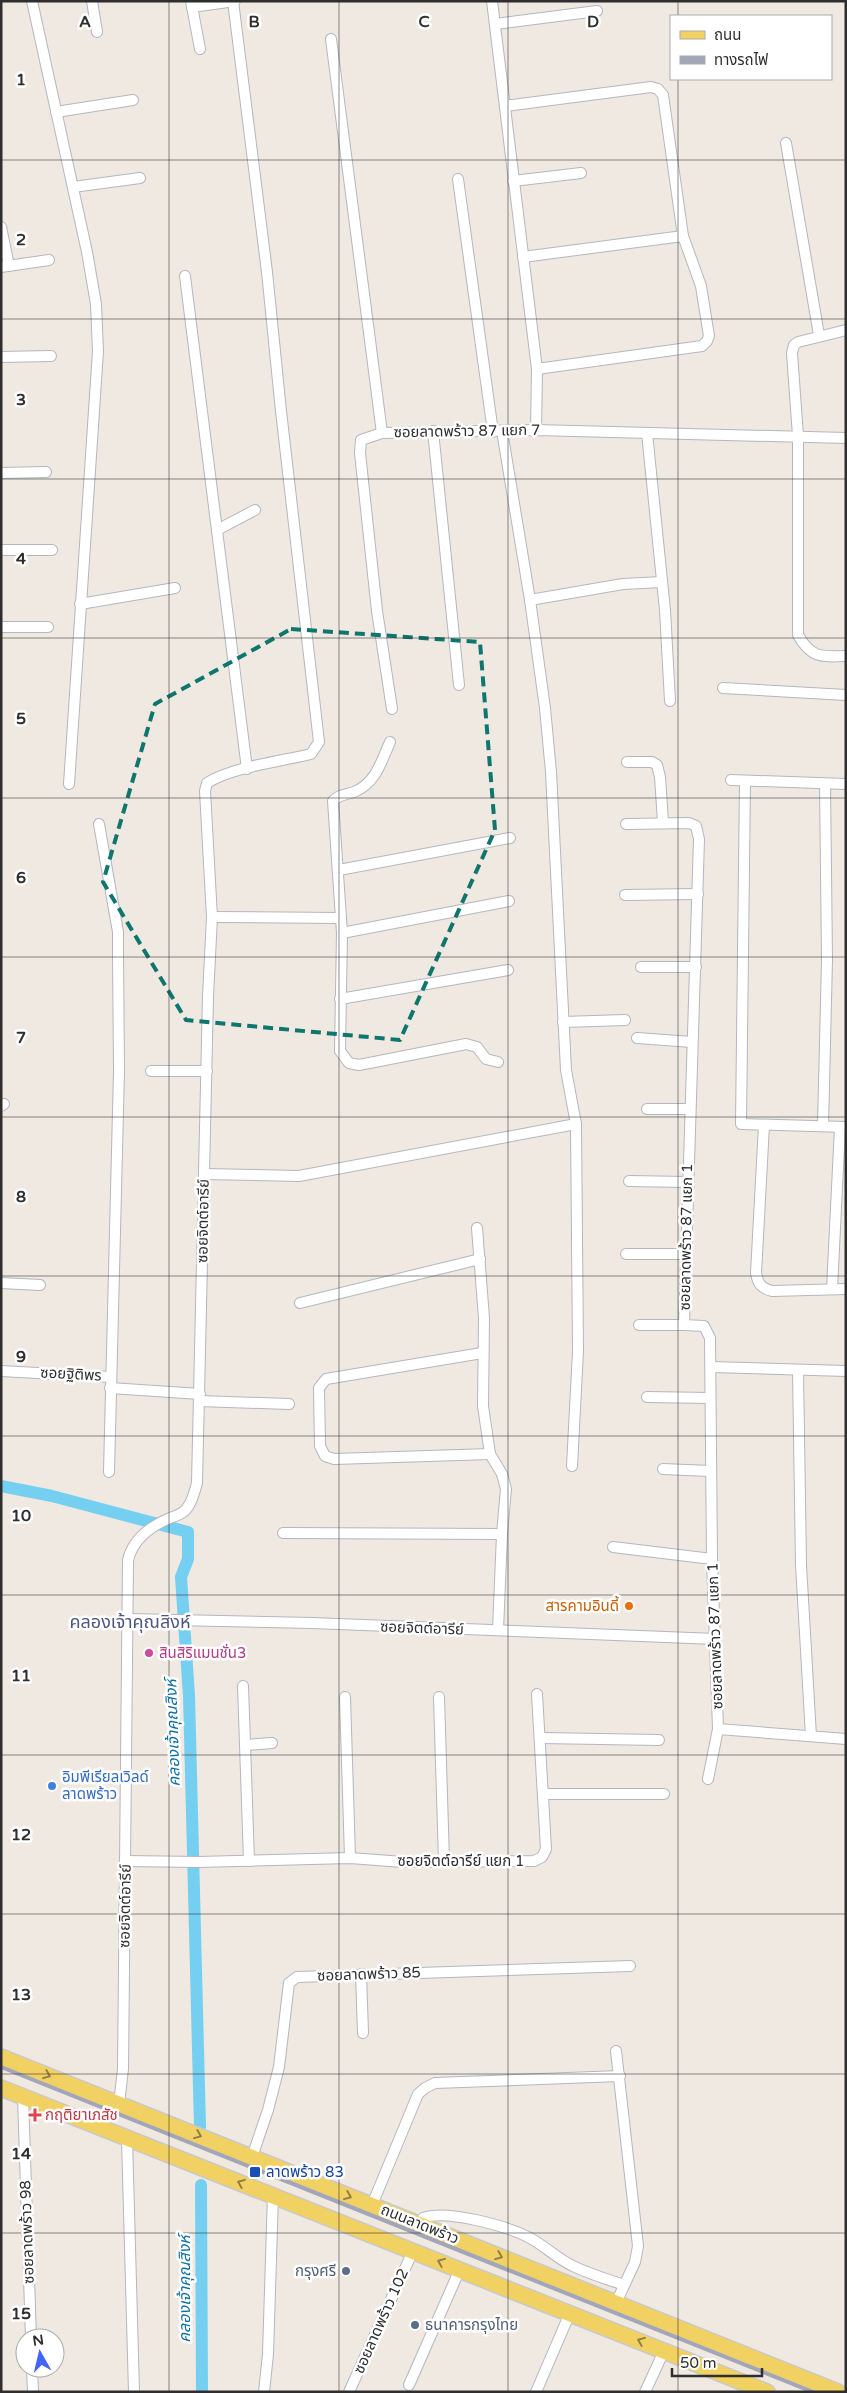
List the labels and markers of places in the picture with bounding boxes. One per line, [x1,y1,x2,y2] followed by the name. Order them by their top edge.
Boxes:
[545,1595,619,1615] place label: สารคามอินดี้
[623,1600,635,1612] marker: สารคามอินดี้
[159,1643,246,1662] place label: สินสิริแมนชั่น3
[143,1647,155,1659] marker: สินสิริแมนชั่น3
[62,1768,149,1803] place label: อิมพีเรียลเวิลด์ ลาดพร้าว
[46,1780,58,1792] marker: อิมพีเรียลเวิลด์ ลาดพร้าว
[45,2106,118,2124] place label: กฤติยาเภสัช
[29,2109,41,2121] marker: กฤติยาเภสัช
[266,2163,344,2181] place label: ลาดพร้าว 83
[248,2165,262,2179] marker: ลาดพร้าว 83
[295,2262,336,2280] place label: กรุงศรี
[340,2265,352,2277] marker: กรุงศรี
[425,2316,518,2334] place label: ธนาคารกรุงไทย
[409,2319,421,2331] marker: ธนาคารกรุงไทย

